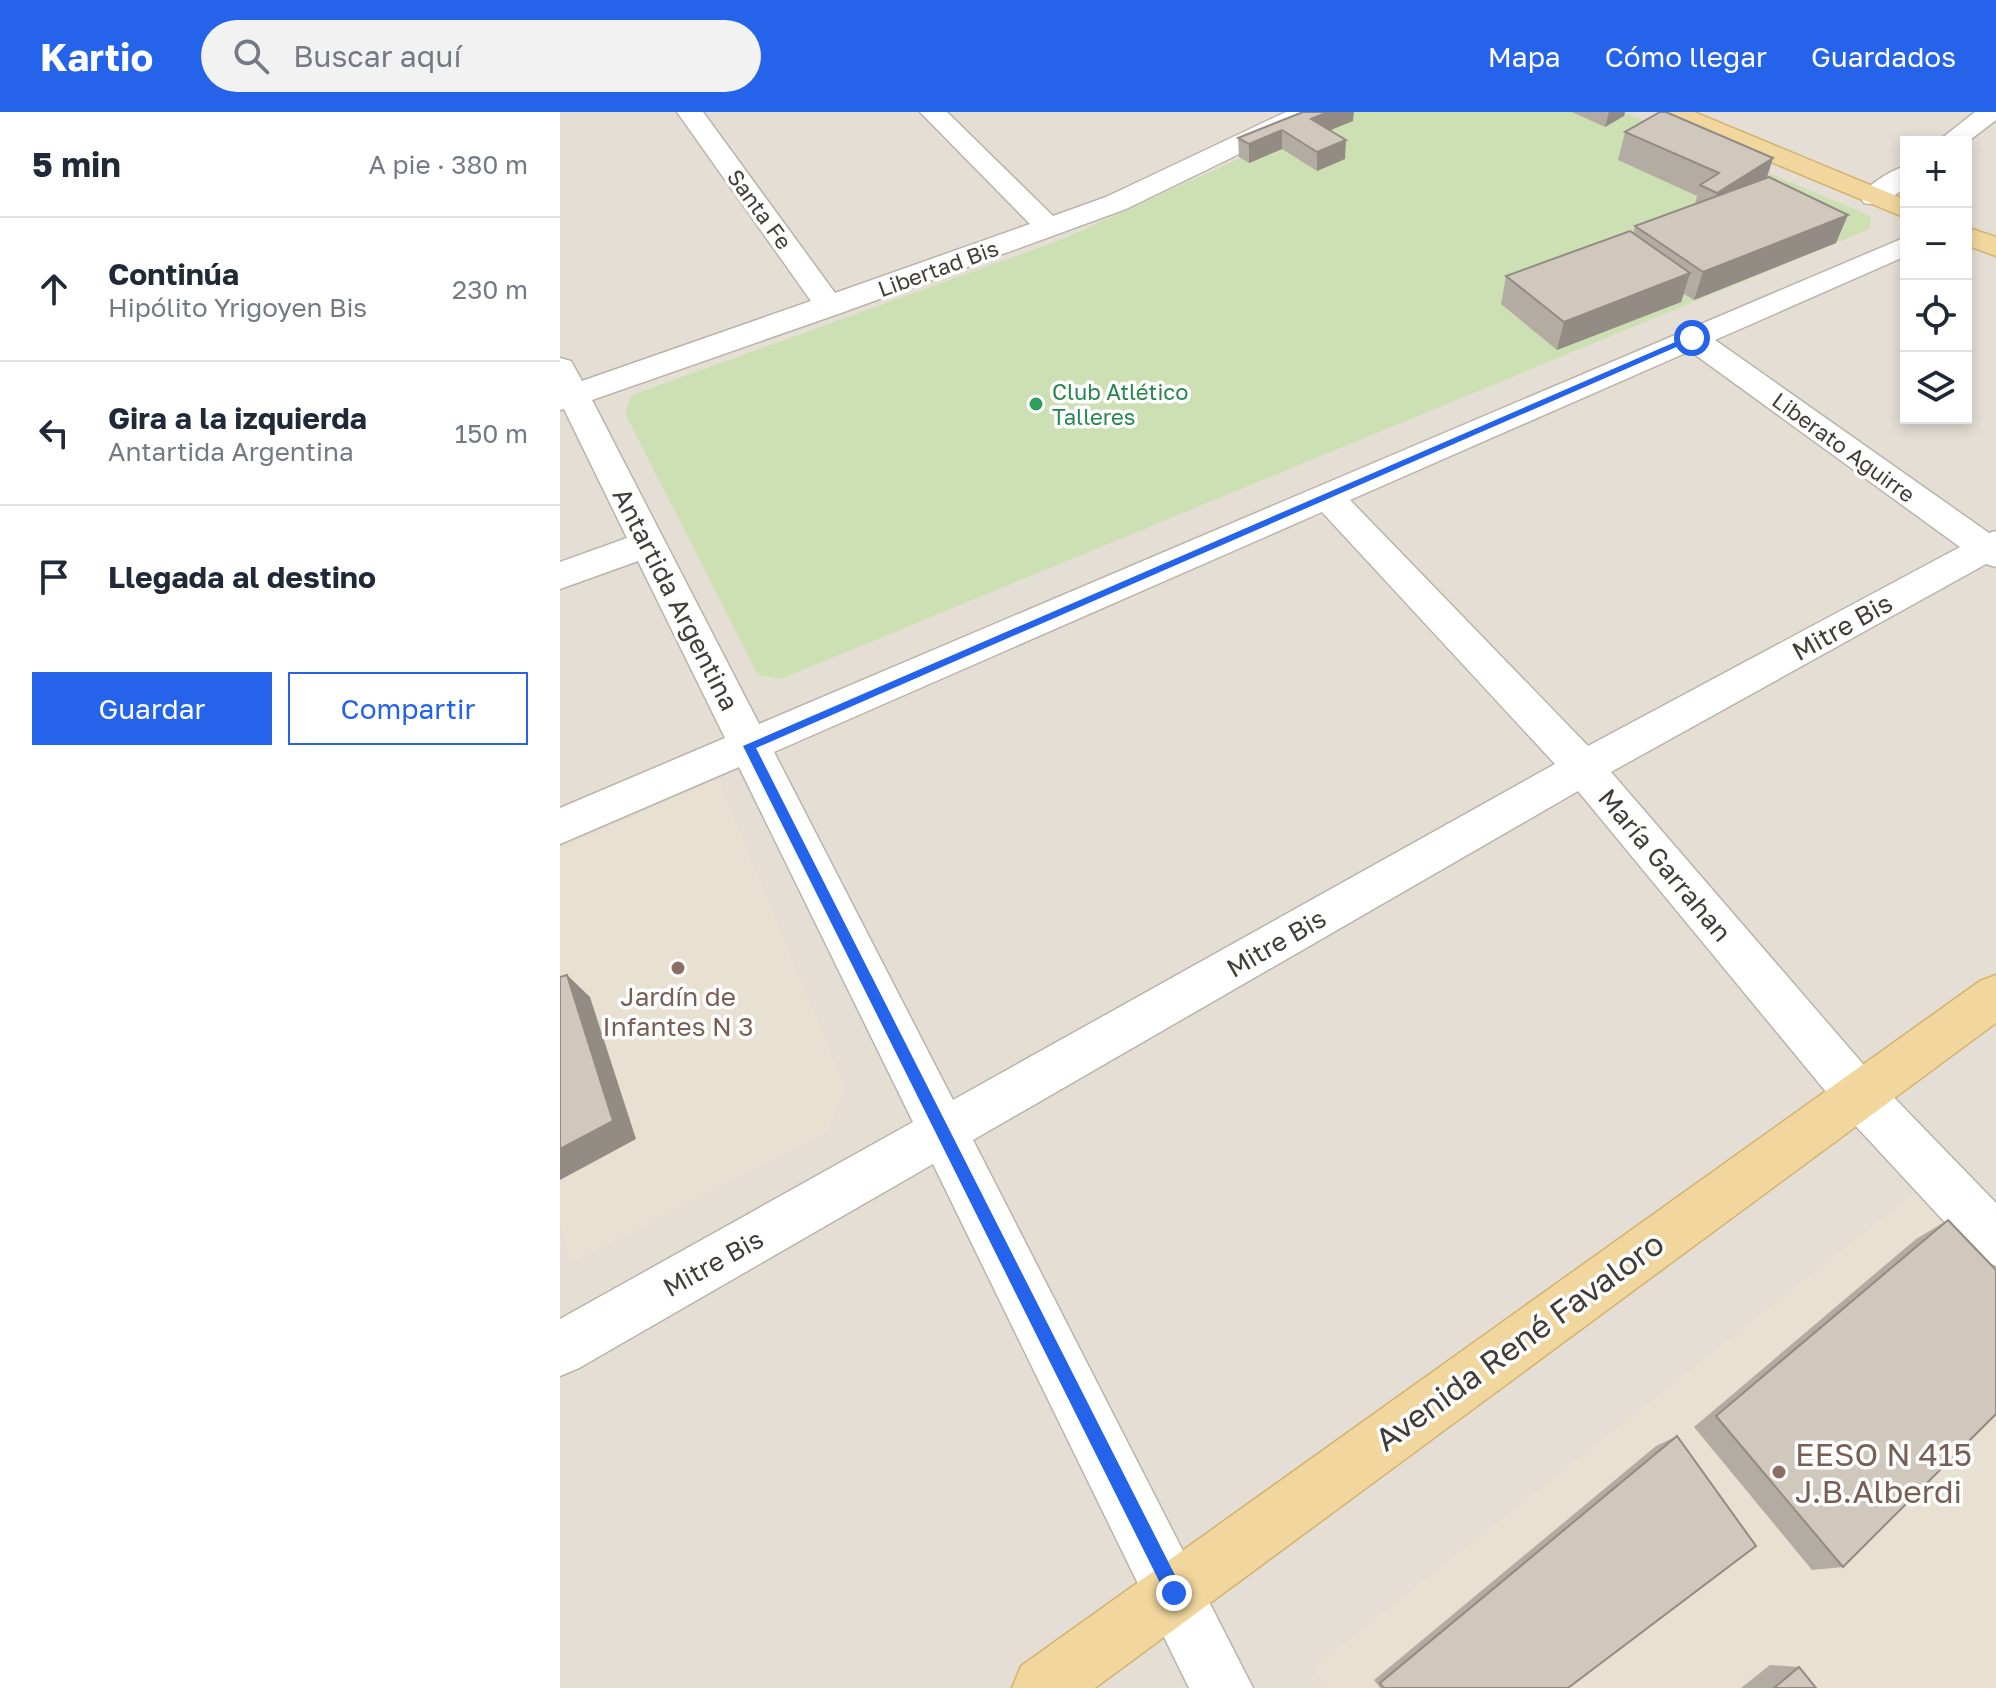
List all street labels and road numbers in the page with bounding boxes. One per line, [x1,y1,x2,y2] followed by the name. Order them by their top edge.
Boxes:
[722,164,798,254] street label: Santa Fe
[874,234,1002,302] street label: Libertad Bis
[1767,386,1921,508] street label: Liberato Aguirre
[606,483,746,715] street label: Antartida Argentina
[1787,587,1897,667] street label: Mitre Bis
[1592,782,1738,948] street label: María Garrahan
[1221,902,1331,984] street label: Mitre Bis
[658,1223,768,1303] street label: Mitre Bis
[1367,1224,1671,1458] street label: Avenida René Favaloro

